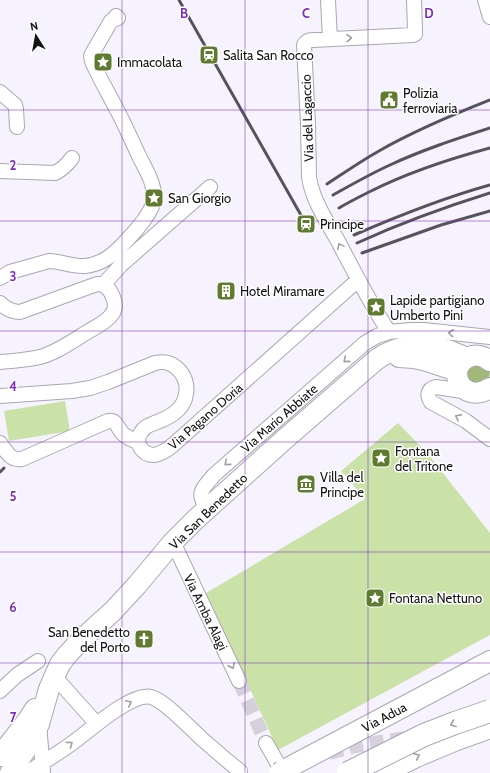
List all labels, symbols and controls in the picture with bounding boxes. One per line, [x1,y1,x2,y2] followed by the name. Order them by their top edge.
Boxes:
[180,5,188,21] text: B
[302,5,310,21] text: C
[424,5,434,21] text: D
[16,16,56,56] north arrow
[29,19,39,34] text: N
[346,34,352,43] one-way arrow
[198,44,220,66] station icon: Salita San Rocco
[223,47,314,63] place label: Salita San Rocco
[92,51,114,73] place icon: Immacolata
[117,54,183,70] place label: Immacolata
[297,74,317,162] street label: Via del Lagaccio
[403,85,458,116] place label: Polizia ferroviaria
[378,89,400,111] public building icon: Polizia ferroviaria
[10,157,17,173] text: 2
[143,187,165,209] place icon: San Giorgio
[168,190,231,206] place label: San Giorgio
[295,213,317,235] station icon: Principe
[320,216,364,232] place label: Principe
[337,243,345,250] one-way arrow
[9,268,17,284] text: 3
[215,280,237,302] building icon: Hotel Miramare
[240,283,325,299] place label: Hotel Miramare
[390,292,484,323] place label: Lapide partigiano Umberto Pini
[365,296,387,318] place icon: Lapide partigiano Umberto Pini
[448,329,454,338] one-way arrow
[343,355,351,363] one-way arrow
[9,378,17,394] text: 4
[164,379,246,453] street label: Via Pagano Doria
[237,380,321,456] street label: Via Mario Abbiate
[455,414,462,422] one-way arrow
[395,443,453,474] place label: Fontana del Tritone
[370,447,392,469] place icon: Fontana del Tritone
[224,459,231,466] one-way arrow
[320,469,364,500] place label: Villa del Principe
[166,470,250,552] street label: Via San Benedetto
[295,473,317,495] museum icon: Villa del Principe
[10,488,17,504] text: 5
[181,571,231,653] street label: Via Amba Alagi
[364,587,386,609] place icon: Fontana Nettuno
[389,590,482,606] place label: Fontana Nettuno
[9,599,17,615] text: 6
[48,624,130,655] place label: San Benedetto del Porto
[133,628,155,650] church icon: San Benedetto del Porto
[227,662,235,669] one-way arrow
[359,698,410,735] street label: Via Adua
[125,700,133,708] one-way arrow
[10,709,17,725] text: 7
[450,719,457,727] one-way arrow
[66,742,73,749] one-way arrow
[413,753,420,761] one-way arrow

